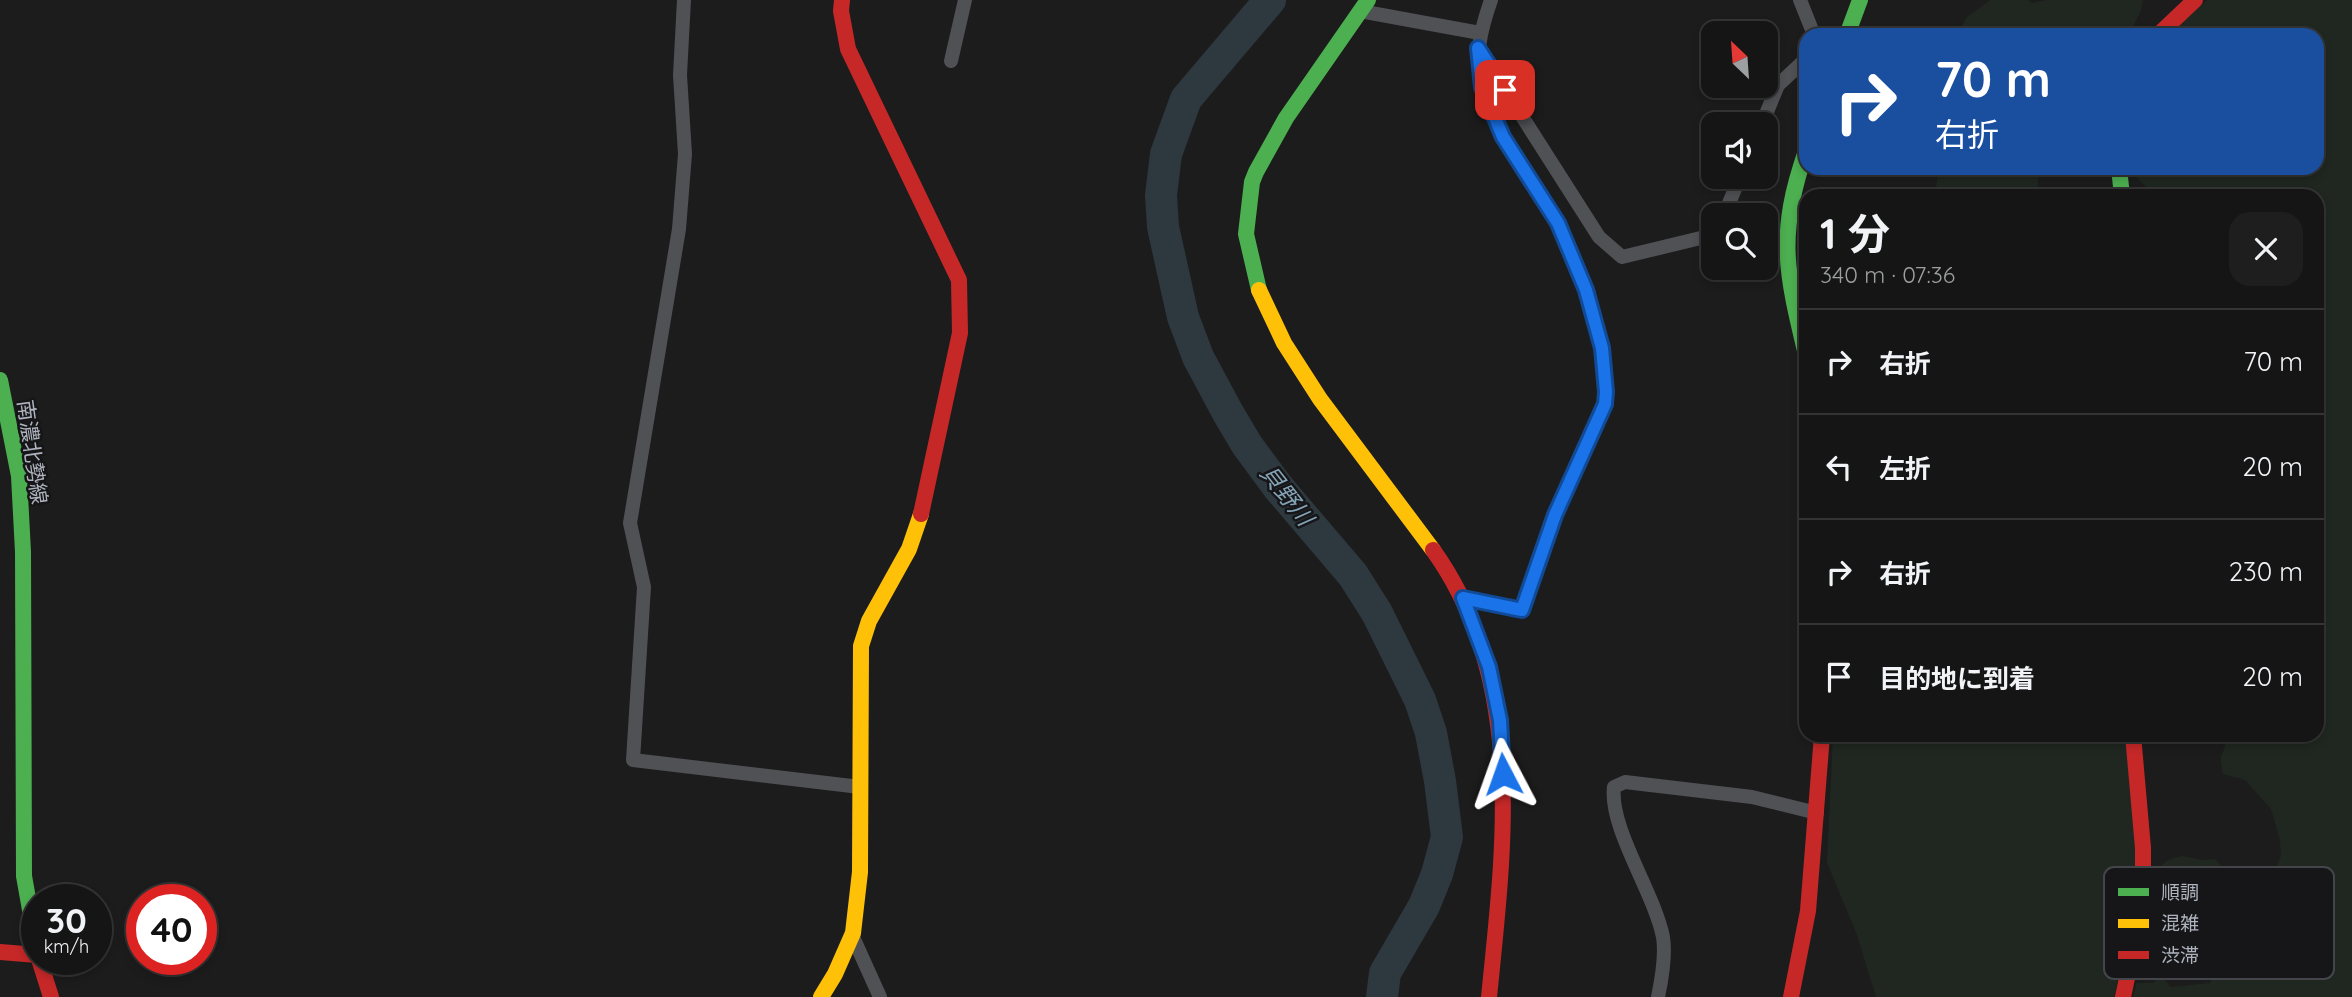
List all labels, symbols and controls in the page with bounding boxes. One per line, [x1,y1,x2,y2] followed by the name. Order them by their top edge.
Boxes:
[1701,21,1778,98] north arrow
[1701,21,1778,280] map controls
[1935,48,2051,109] text: 70 m
[1820,56,1911,147] icon: right
[1475,60,1535,120] pin
[1486,71,1524,109] icon: arrive
[1701,112,1778,189] button: sound
[1935,114,1999,154] text: 右折
[1701,203,1778,280] button: search
[1820,207,1890,260] text: 1 分
[2229,212,2303,286] button: close
[1820,260,1955,289] text: 340 m · 07:36
[1820,343,1858,381] icon: right
[2243,345,2303,378] text: 70 m
[1879,347,1931,380] text: 右折
[13,398,53,506] street label: 南濃北勢線
[1820,448,1858,486] icon: left
[2242,450,2303,483] text: 20 m
[1879,452,1931,485] text: 左折
[1254,459,1322,533] water label: 貝野川
[1820,553,1858,591] icon: right
[2229,555,2303,588] text: 230 m
[1879,557,1931,590] text: 右折
[1820,658,1858,696] icon: arrive
[2242,660,2303,693] text: 20 m
[1879,662,2035,695] text: 目的地に到着
[1466,737,1540,811] position arrow
[2104,867,2334,979] legend
[2161,880,2199,904] text: 順調
[126,884,217,975] speed limit sign: 40
[46,898,87,942] text: 30
[2161,911,2199,935] text: 混雑
[44,935,89,958] text: km/h
[2161,943,2199,967] text: 渋滞

